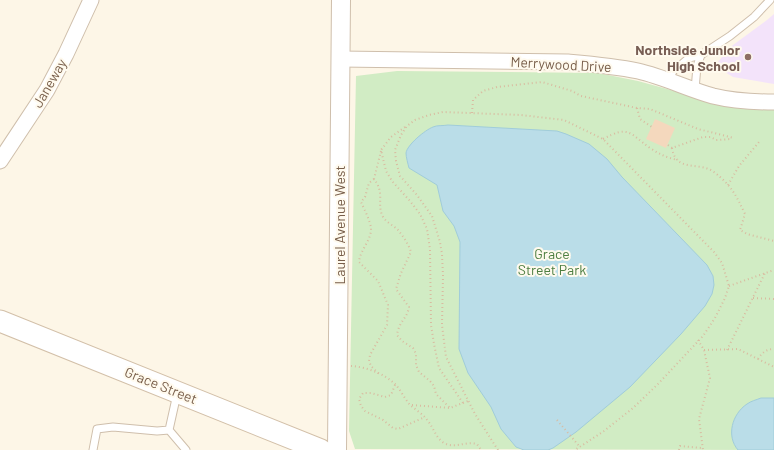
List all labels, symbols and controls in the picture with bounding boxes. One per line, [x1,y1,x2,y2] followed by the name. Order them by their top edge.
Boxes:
[635,41,741,74] place label: Northside Junior High School
[743,52,753,62] marker: Northside Junior High School
[510,53,612,75] street label: Merrywood Drive
[28,55,70,110] street label: Janeway
[331,165,348,285] street label: Laurel Avenue West
[518,245,586,278] park label: Grace Street Park
[122,363,200,407] street label: Grace Street

